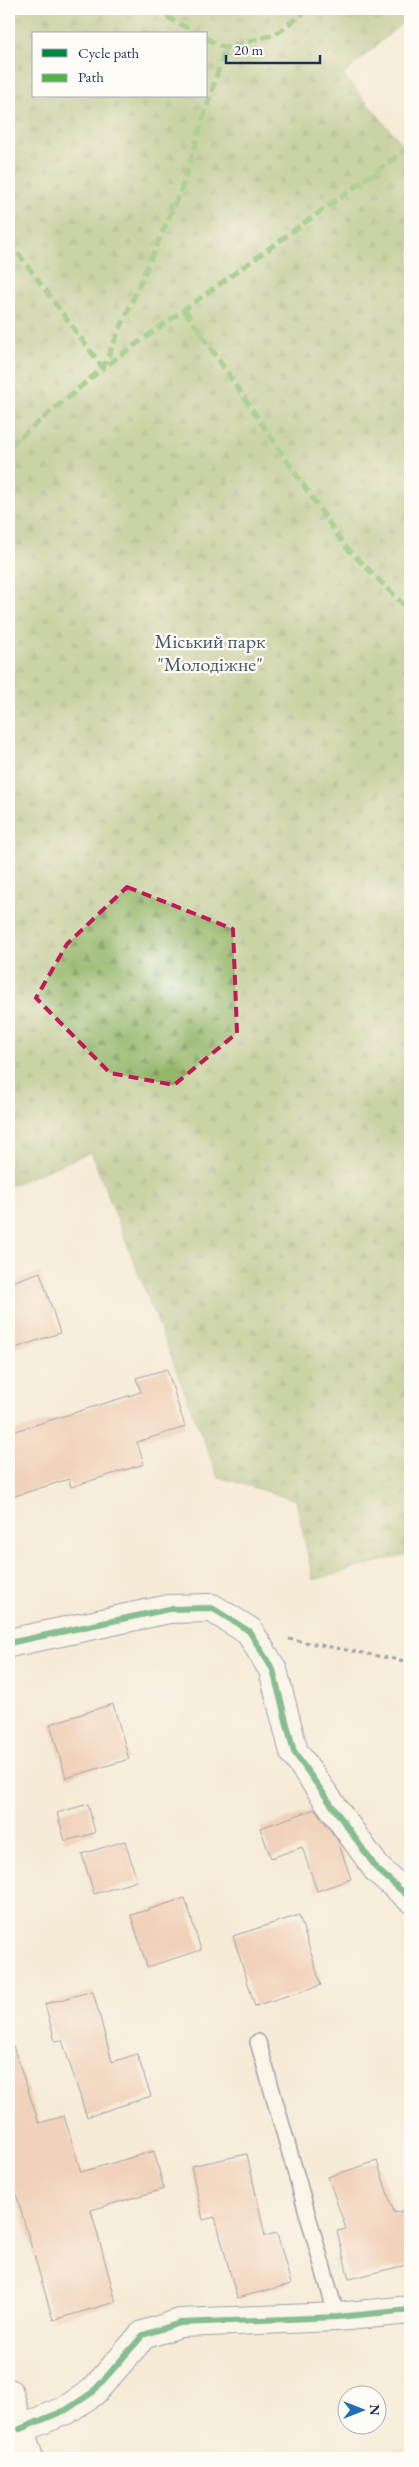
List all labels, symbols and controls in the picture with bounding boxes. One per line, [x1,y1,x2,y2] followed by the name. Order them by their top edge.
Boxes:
[32,32,208,98] legend
[226,32,320,64] scale bar
[234,40,263,59] text: 20 m
[78,43,140,62] text: Cycle path
[78,67,104,86] text: Path
[154,628,266,677] park label: Міський парк "Молодіжне"
[336,2384,386,2434] north arrow
[366,2404,384,2416] text: N

